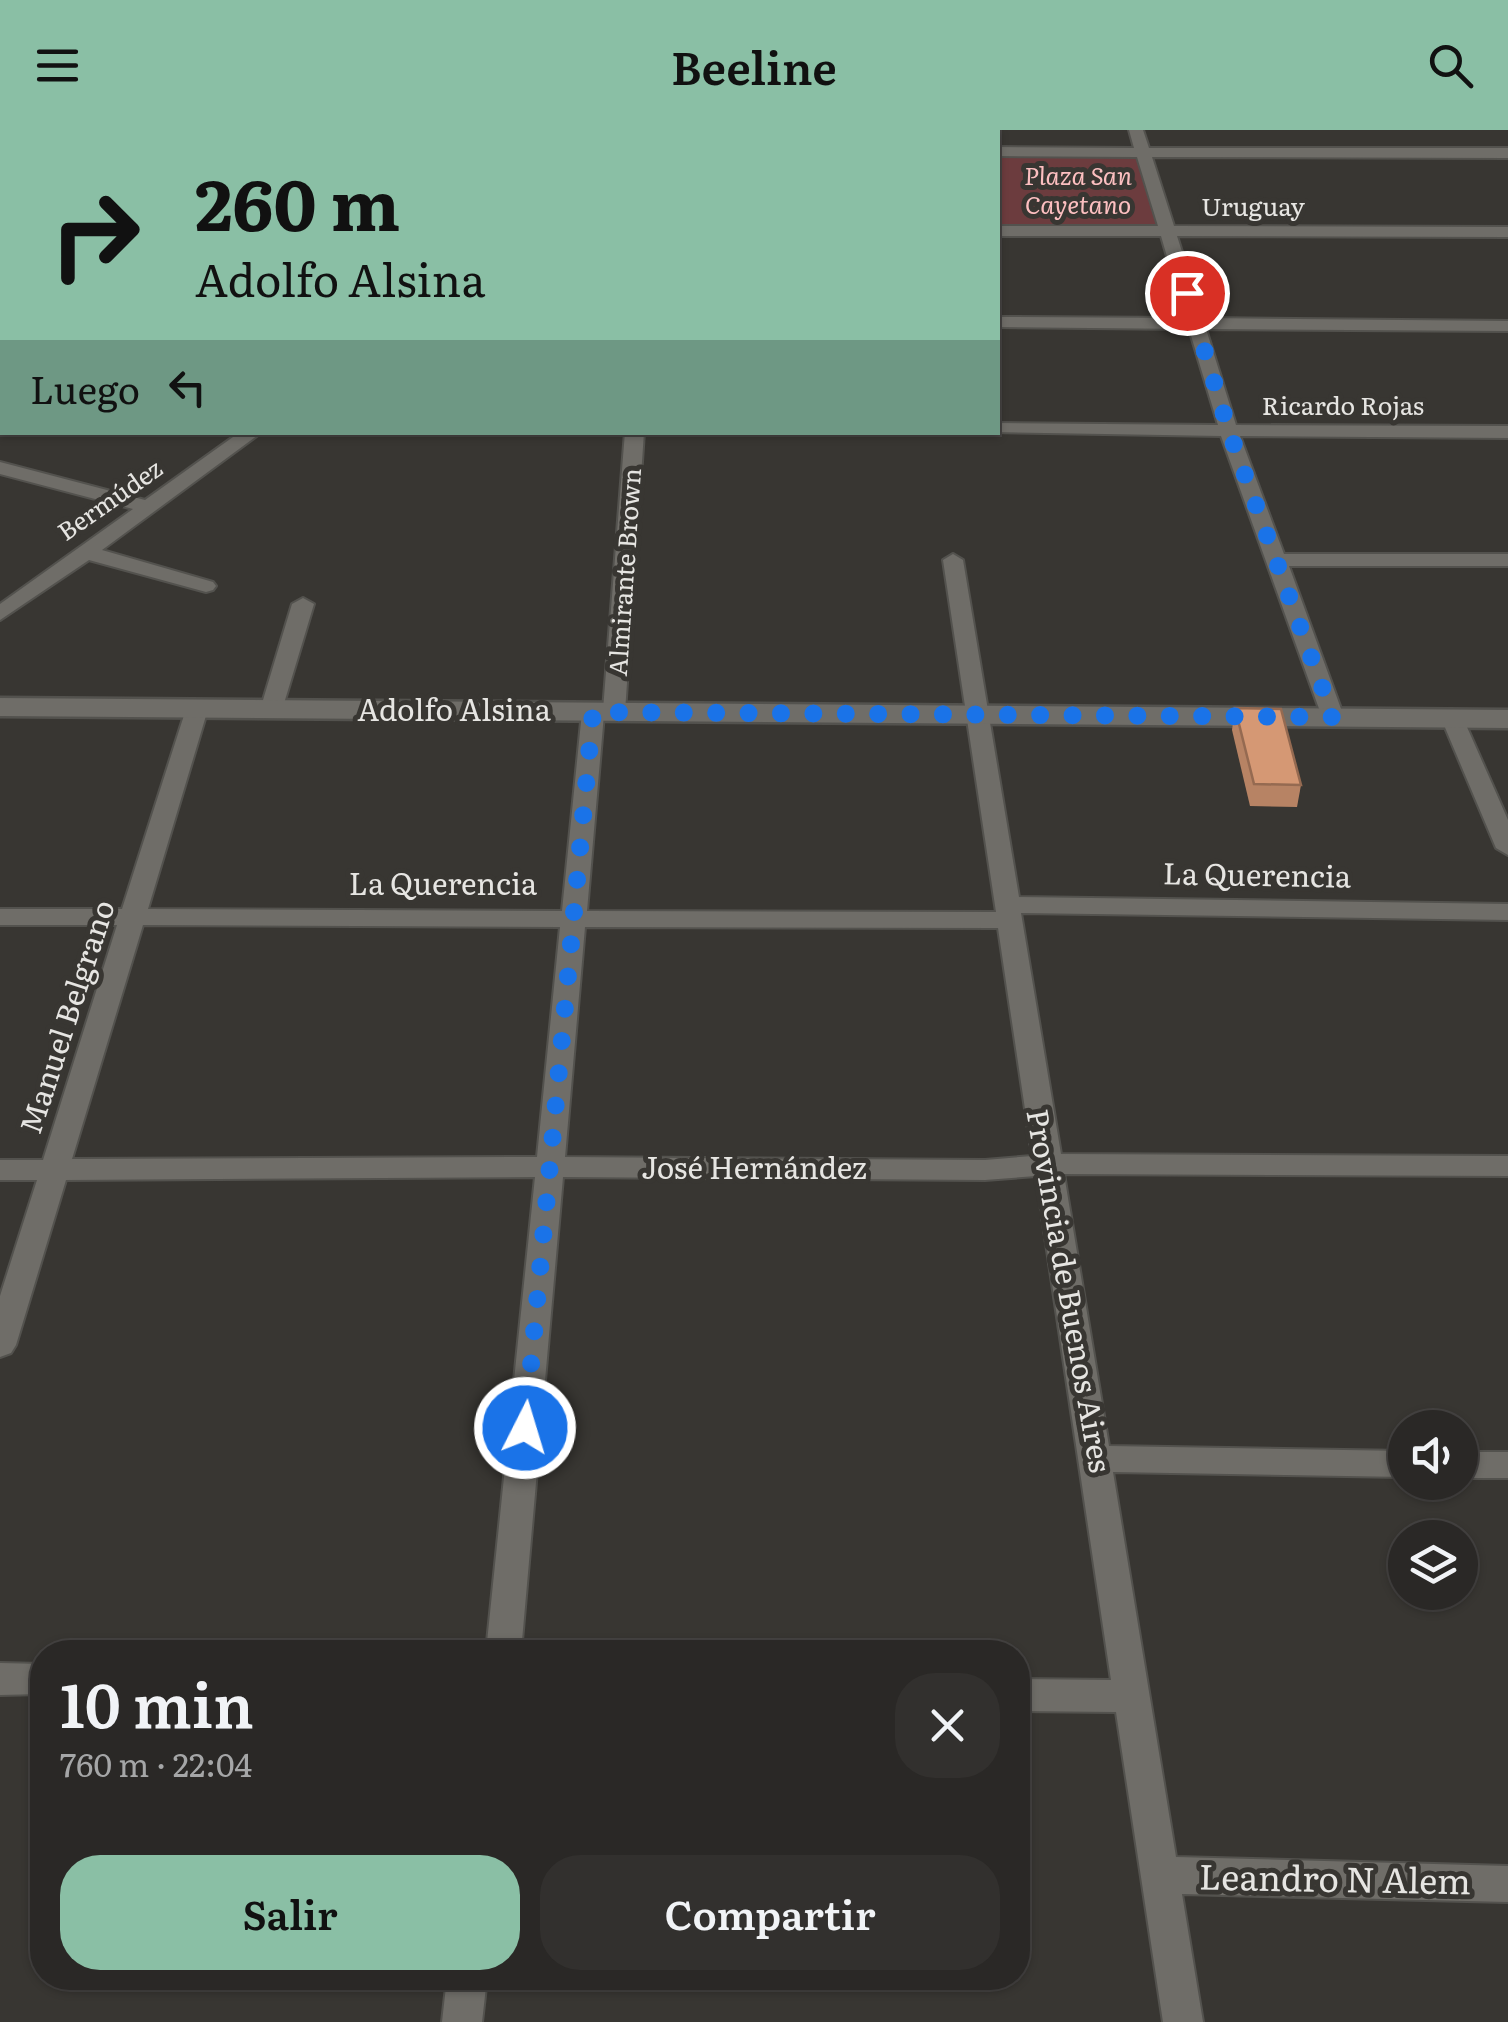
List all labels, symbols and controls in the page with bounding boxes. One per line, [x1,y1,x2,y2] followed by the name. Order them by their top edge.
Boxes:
[671,32,837,99] text: Beeline
[30,38,85,93] icon: menu
[1423,38,1478,93] icon: search
[195,149,400,253] text: 260 m
[1024,156,1132,222] park label: Plaza San Cayetano
[30,170,160,300] icon: right
[1201,187,1305,224] street label: Uruguay
[195,244,486,311] text: Adolfo Alsina
[1145,251,1230,336] pin
[1160,266,1215,321] icon: arrive
[30,359,140,416] text: Luego
[160,360,215,415] icon: left
[1262,386,1424,423] street label: Ricardo Rojas
[49,449,169,549] street label: Bermúdez
[598,467,649,677] street label: Almirante Brown
[357,686,552,730] street label: Adolfo Alsina
[1163,849,1352,897] street label: La Querencia
[349,860,538,904] street label: La Querencia
[7,893,124,1139] street label: Manuel Belgrano
[1017,1105,1125,1476] street label: Provincia de Buenos Aires
[641,1144,867,1188] street label: José Hernández
[473,1376,577,1480] position arrow
[1388,1410,1478,1610] map controls
[1388,1410,1478,1500] button: sound
[1388,1520,1478,1610] button: layers
[60,1657,254,1746] text: 10 min
[895,1673,1000,1778] button: close
[60,1739,252,1787] text: 760 m · 22:04
[1199,1849,1471,1905] street label: Leandro N Alem
[60,1855,520,1970] button: Salir
[540,1855,1000,1970] button: Compartir

